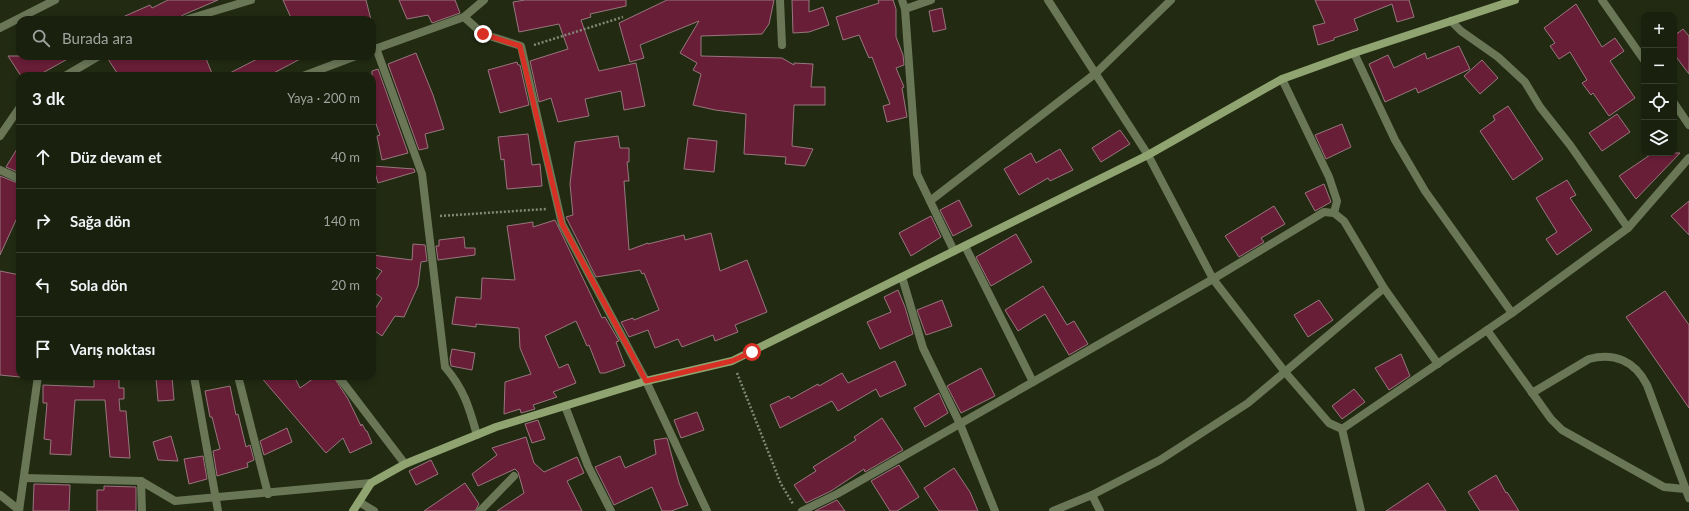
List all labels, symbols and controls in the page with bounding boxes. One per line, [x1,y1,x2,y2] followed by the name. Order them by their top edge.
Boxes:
[1641,12,1677,156] map controls
[1641,12,1677,48] button: +
[16,16,376,60] search box
[474,25,492,43] route end
[30,27,52,49] icon: search
[62,29,133,47] text: Burada ara
[1641,48,1677,84] button: −
[1641,84,1677,120] button: locate
[32,88,65,109] text: 3 dk
[287,90,360,106] text: Yaya · 200 m
[1641,120,1677,156] button: layers
[32,146,54,168] icon: ahead
[70,148,162,166] text: Düz devam et
[331,149,360,165] text: 40 m
[32,210,54,232] icon: right
[70,212,131,230] text: Sağa dön
[323,213,360,229] text: 140 m
[32,274,54,296] icon: left
[70,276,127,294] text: Sola dön
[331,277,360,293] text: 20 m
[32,338,54,360] icon: arrive
[70,340,155,358] text: Varış noktası
[743,343,761,361] route start

